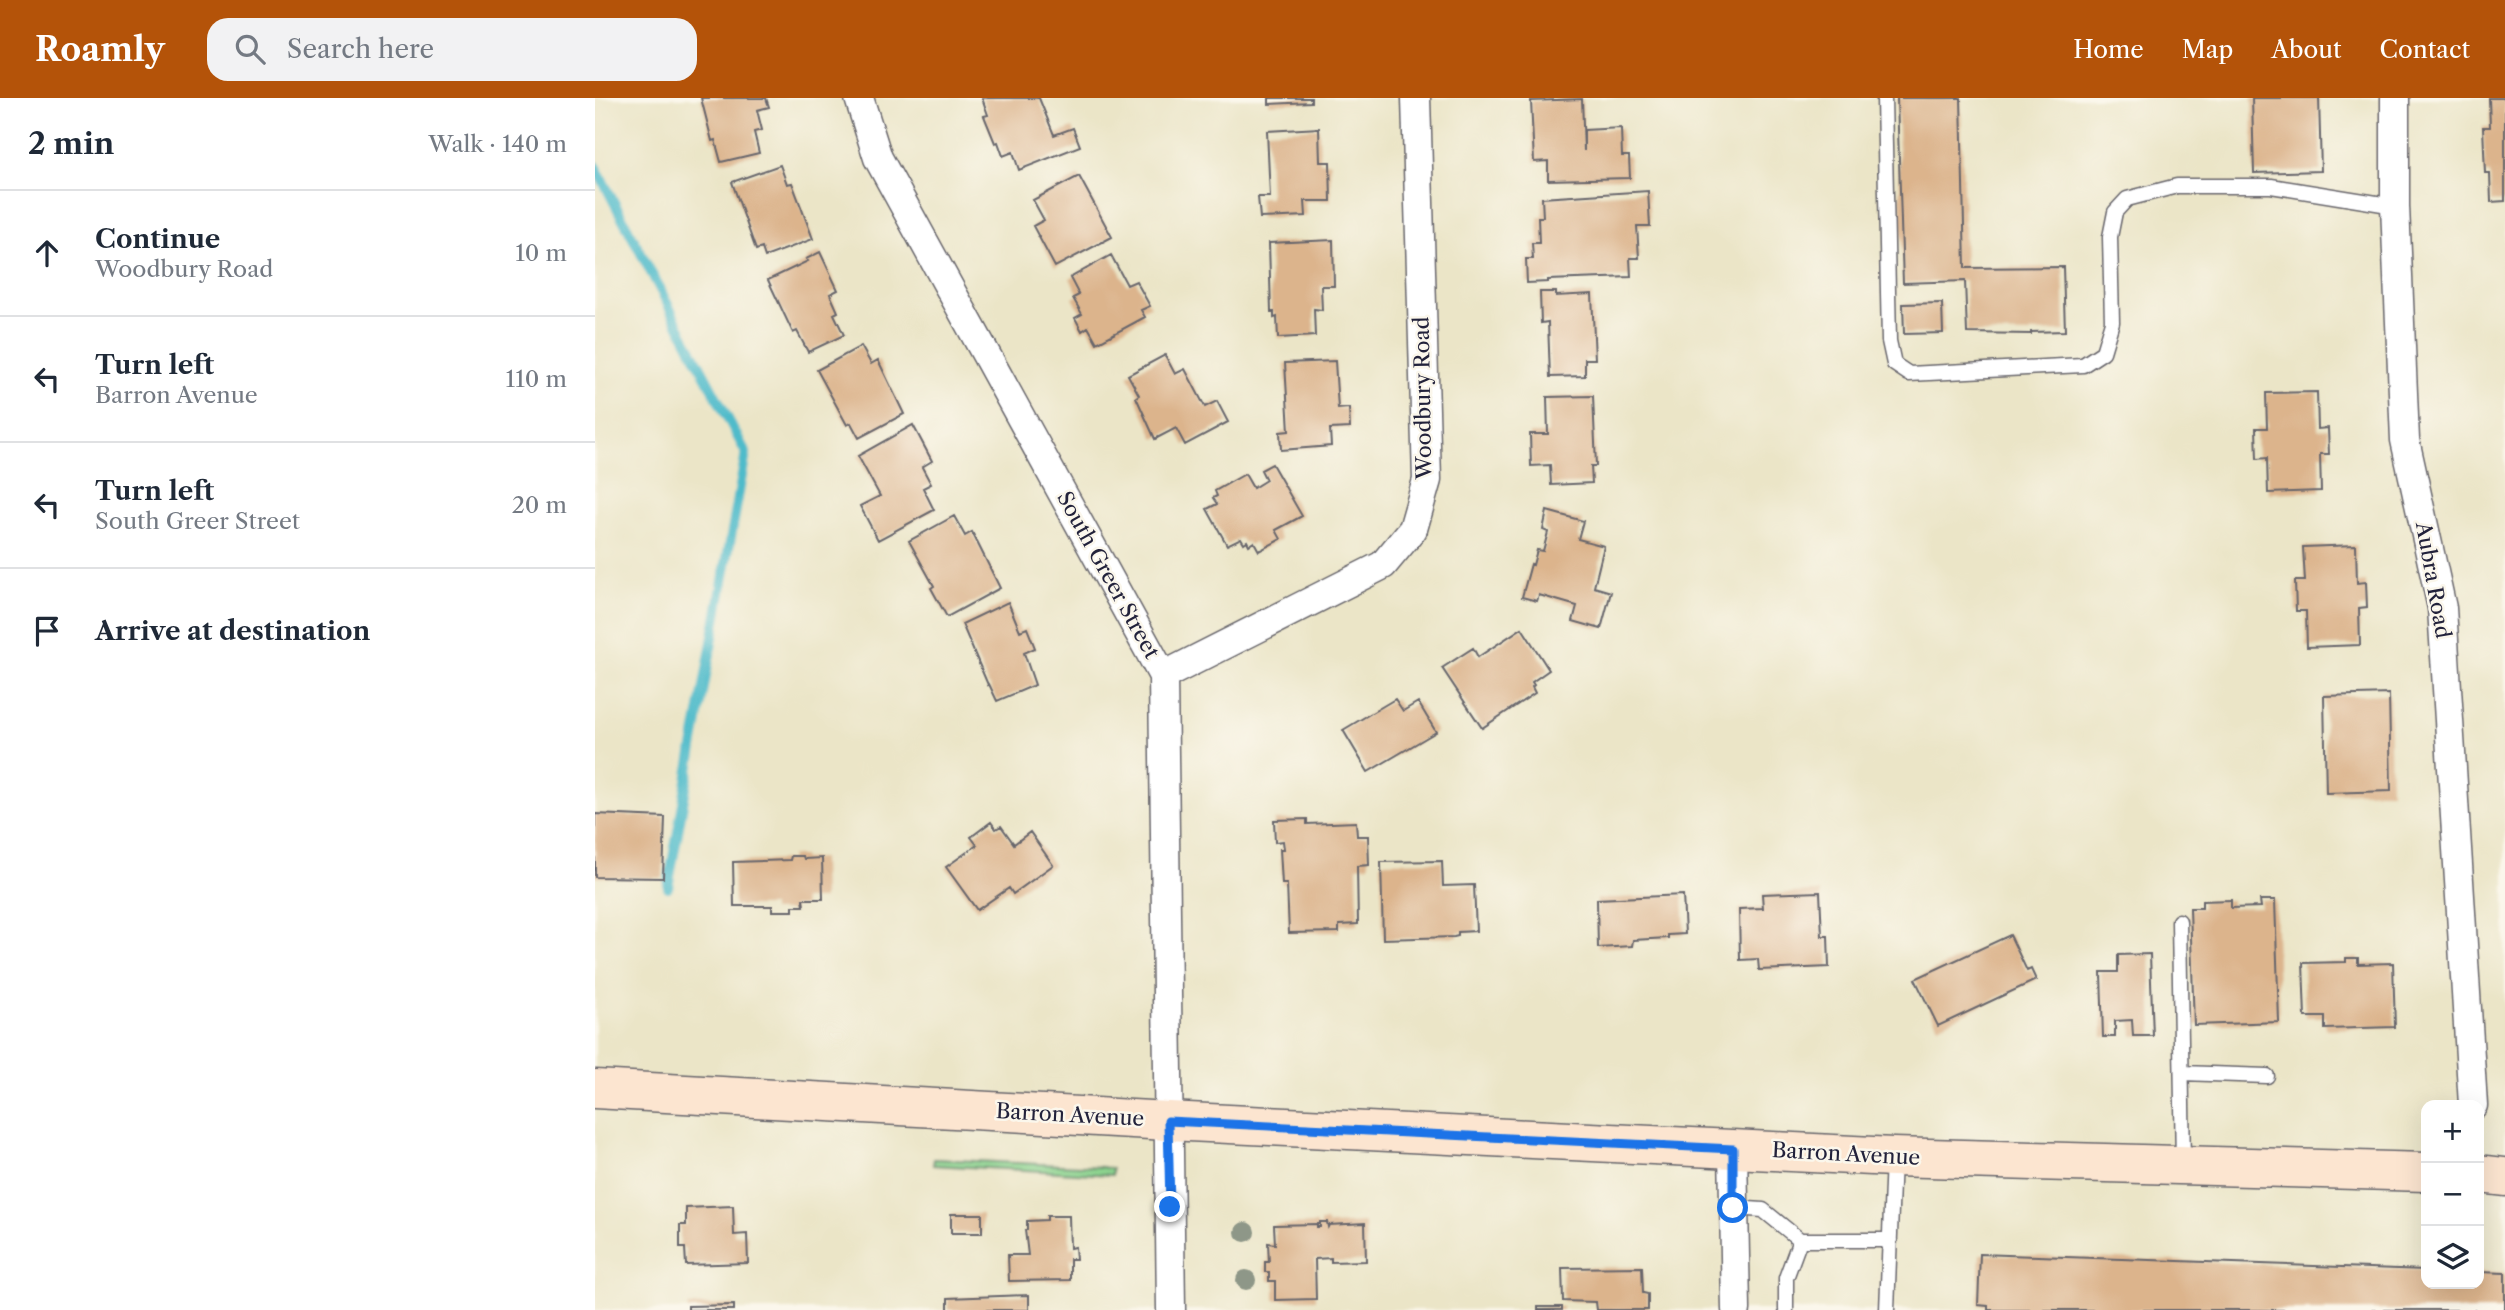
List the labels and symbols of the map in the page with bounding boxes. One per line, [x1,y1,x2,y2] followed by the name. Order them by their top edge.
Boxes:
[1409,316,1436,481] street label: Woodbury Road
[1052,487,1165,663] street label: South Greer Street
[2411,519,2456,640] street label: Aubra Road
[995,1098,1145,1131] street label: Barron Avenue
[1771,1137,1921,1170] street label: Barron Avenue
[1154,1191,1185,1222] route end
[1717,1192,1748,1223] route start

